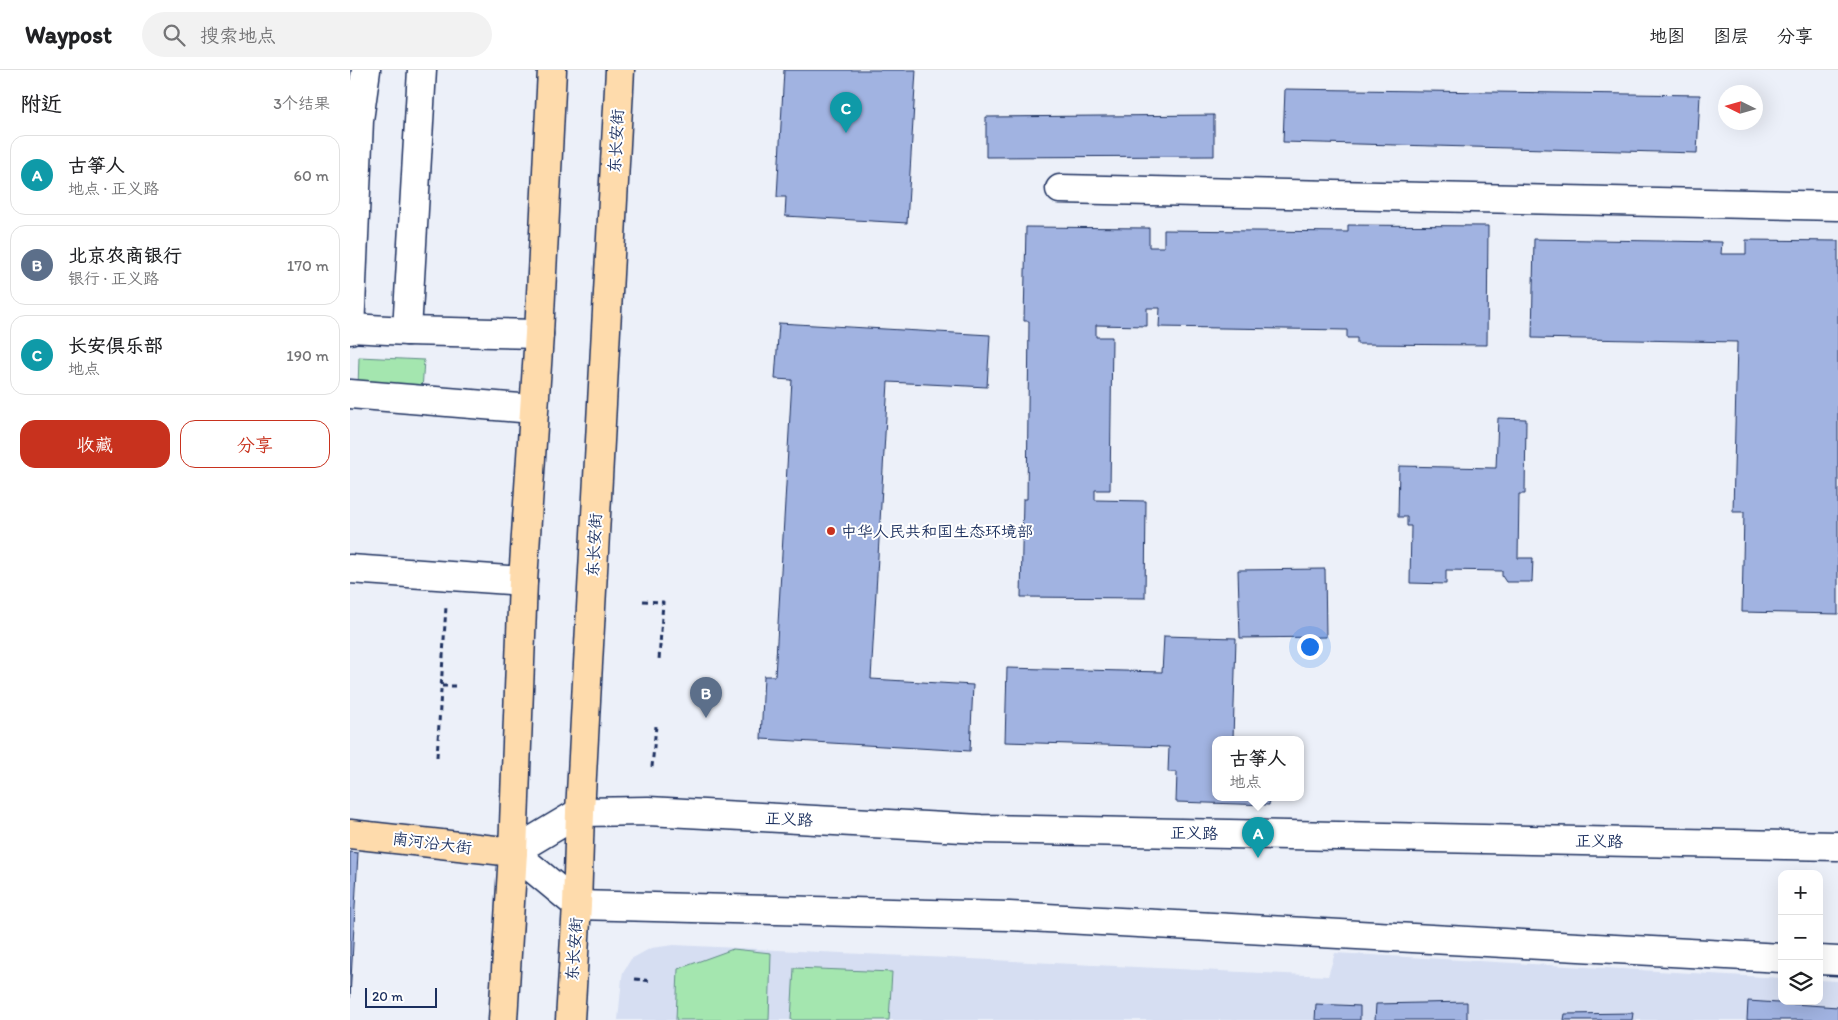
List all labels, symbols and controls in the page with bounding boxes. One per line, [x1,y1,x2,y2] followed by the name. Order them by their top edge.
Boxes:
[142,12,492,57] search box
[25,20,112,49] text: Waypost
[160,21,188,49] icon: search
[200,24,276,47] text: 搜索地点
[1649,25,1685,47] text: 地图
[1713,25,1749,47] text: 图层
[1777,25,1813,47] text: 分享
[1718,85,1763,130] north arrow
[20,91,62,116] text: 附近
[830,92,862,133] pin: C
[273,94,330,113] text: 3个结果
[605,109,627,173] street label: 东长安街
[68,154,125,177] text: 古筝人
[32,166,42,185] text: A
[294,166,329,185] text: 60 m
[68,179,159,198] text: 地点 · 正义路
[68,244,182,267] text: 北京农商银行
[32,256,42,275] text: B
[287,256,329,275] text: 170 m
[68,269,159,288] text: 银行 · 正义路
[68,334,163,357] text: 长安俱乐部
[32,346,42,365] text: C
[286,346,329,365] text: 190 m
[68,359,100,378] text: 地点
[20,420,170,468] button: 收藏
[180,420,330,468] button: 分享
[583,513,605,577] street label: 东长安街
[841,522,1033,541] place label: 中华人民共和国生态环境部
[825,525,837,537] marker: 中华人民共和国生态环境部
[1297,634,1323,660] your location
[690,677,722,718] pin: B
[1212,736,1304,801] popup
[1229,747,1287,770] text: 古筝人
[1229,772,1262,791] text: 地点
[765,808,813,830] street label: 正义路
[1242,817,1274,858] pin: A
[1170,823,1218,843] street label: 正义路
[391,829,473,857] street label: 南河沿大街
[1575,831,1623,851] street label: 正义路
[1778,870,1823,1005] map controls
[1778,870,1823,915] button: +
[1778,915,1823,960] button: −
[562,916,586,982] street label: 东长安街
[1778,960,1823,1005] button: layers
[365,985,438,1008] scale bar
[372,988,403,1005] text: 20 m

